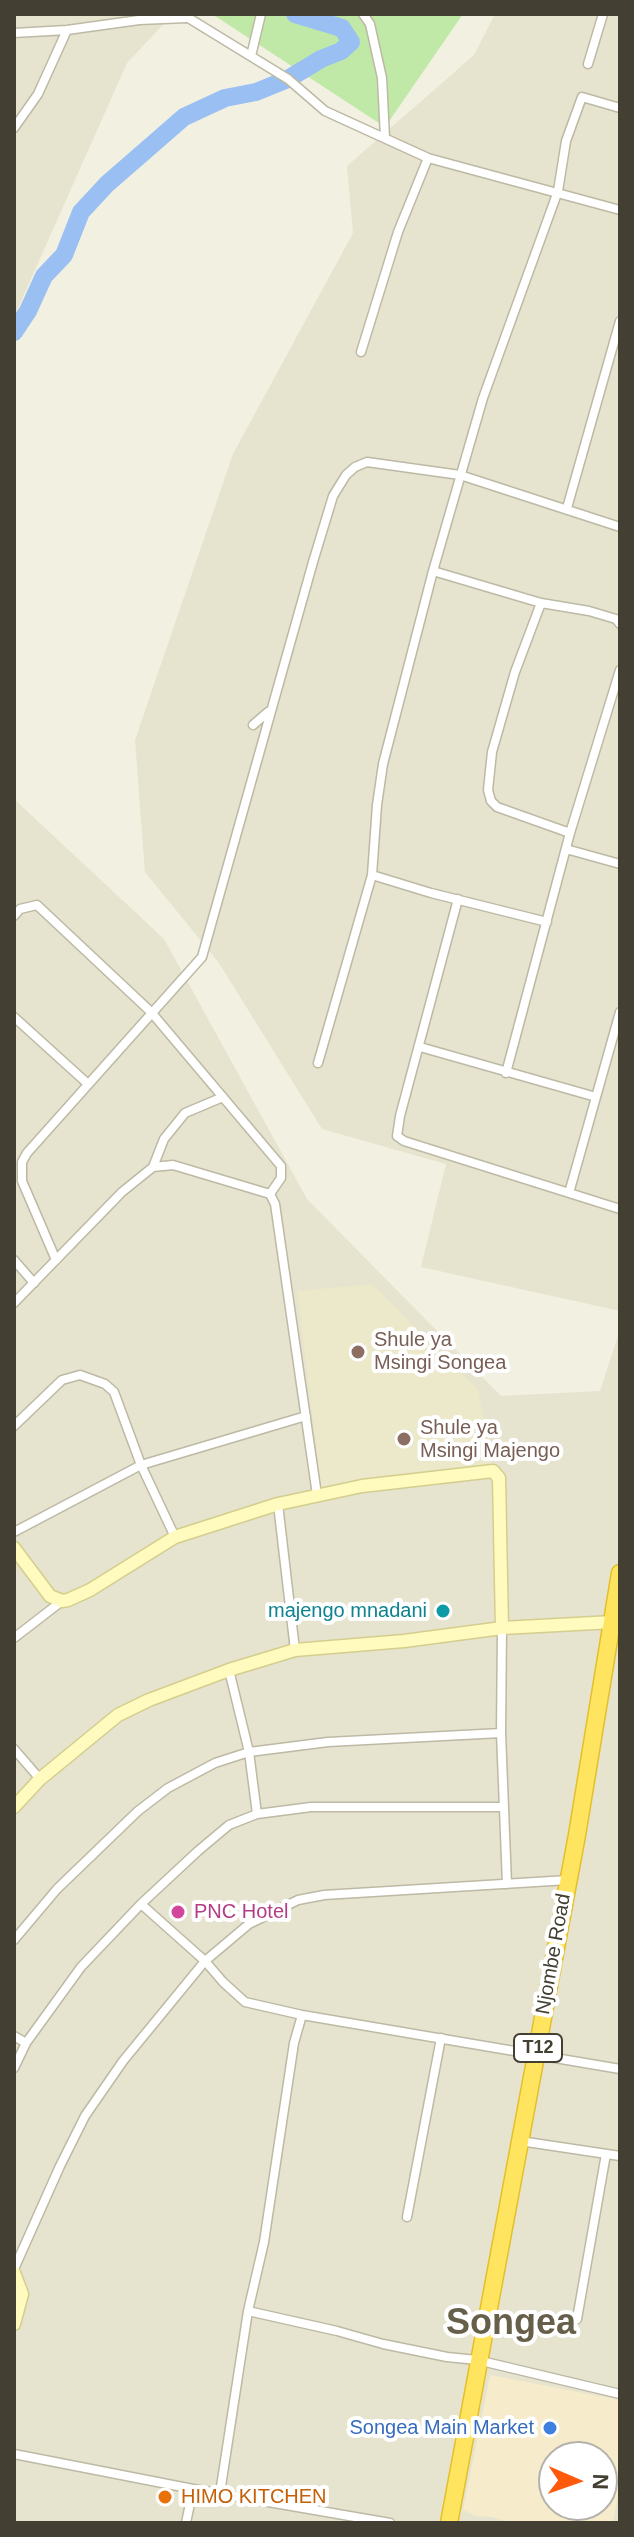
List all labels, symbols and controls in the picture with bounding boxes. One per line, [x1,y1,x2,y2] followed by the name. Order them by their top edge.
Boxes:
[374,1328,506,1375] place label: Shule ya Msingi Songea
[349,1343,367,1361] marker: Shule ya Msingi Songea
[420,1416,560,1463] place label: Shule ya Msingi Majengo
[395,1430,413,1448] marker: Shule ya Msingi Majengo
[268,1599,427,1623] place label: majengo mnadani
[434,1602,452,1620] marker: majengo mnadani
[532,1892,576,2016] street label: Njombe Road
[194,1900,288,1924] place label: PNC Hotel
[169,1903,187,1921] marker: PNC Hotel
[514,2034,562,2062] road number: T12
[446,2302,576,2346] district label: Songea
[349,2416,534,2440] place label: Songea Main Market
[541,2419,559,2437] marker: Songea Main Market
[538,2441,618,2521] north arrow
[588,2473,613,2490] text: N
[181,2485,327,2509] place label: HIMO KITCHEN
[156,2488,174,2506] marker: HIMO KITCHEN

